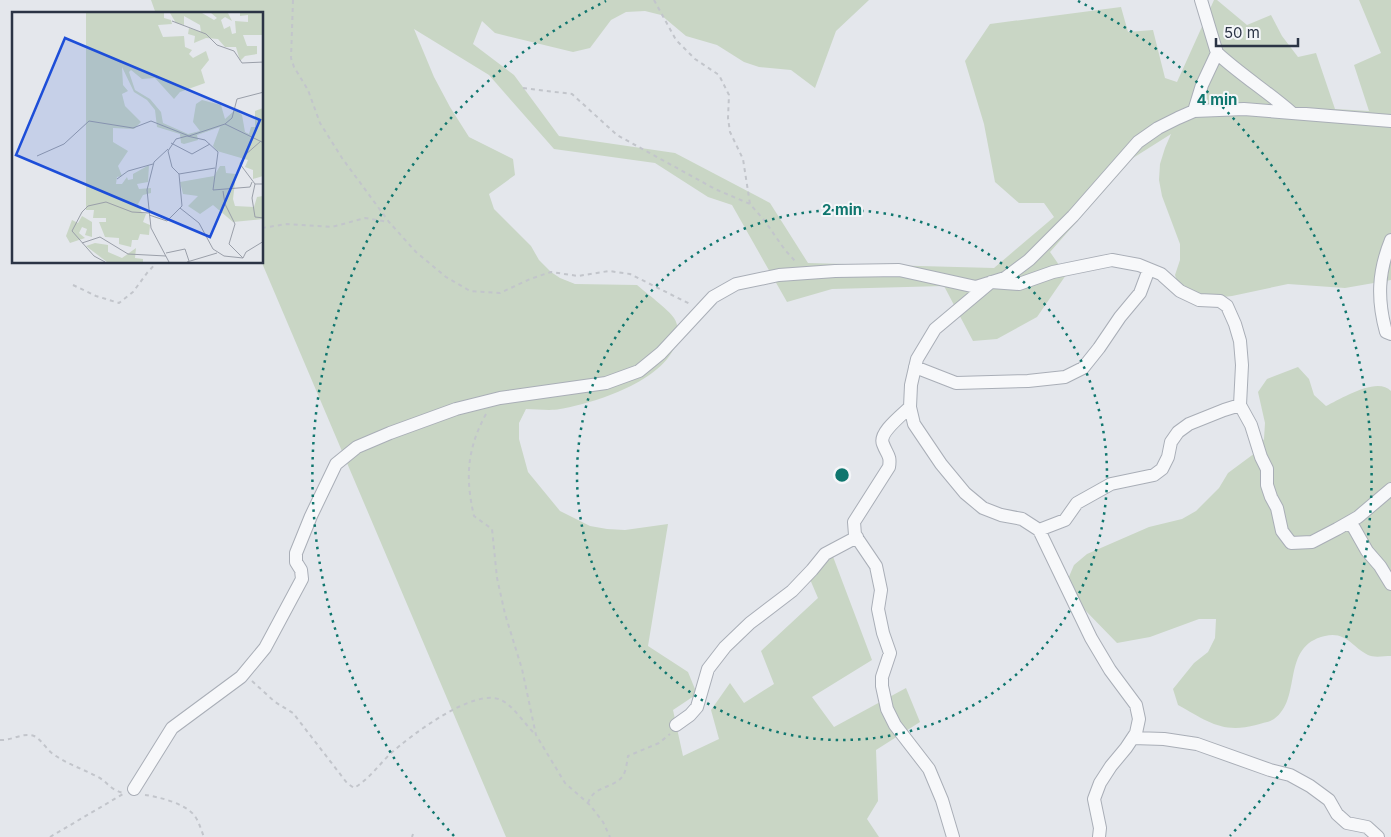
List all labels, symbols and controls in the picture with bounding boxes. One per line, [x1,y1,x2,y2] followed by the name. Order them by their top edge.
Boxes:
[12,12,264,264] inset map
[1216,15,1298,47] scale bar
[1224,23,1260,42] text: 50 m
[1197,90,1237,109] text: 4 min
[822,200,862,219] text: 2 min
[833,466,851,484] centre of rings

